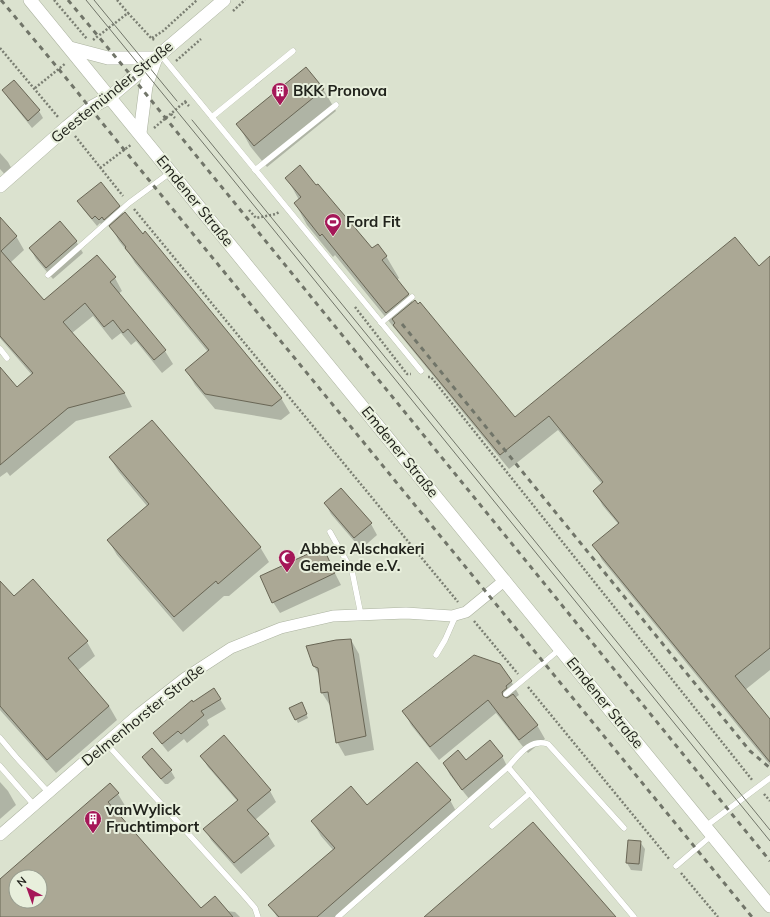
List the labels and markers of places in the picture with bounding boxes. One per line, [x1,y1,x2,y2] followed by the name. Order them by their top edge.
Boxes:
[270,81,290,106] building icon: BKK Pronova
[293,81,387,100] place label: BKK Pronova
[323,212,343,237] sports icon: Ford Fit
[346,212,401,231] place label: Ford Fit
[300,539,424,575] place label: Abbes Alschakeri Gemeinde e.V.
[277,548,297,573] mosque icon: Abbes Alschakeri Gemeinde e.V.
[105,800,199,836] place label: vanWylick Fruchtimport
[83,809,103,834] building icon: vanWylick Fruchtimport

